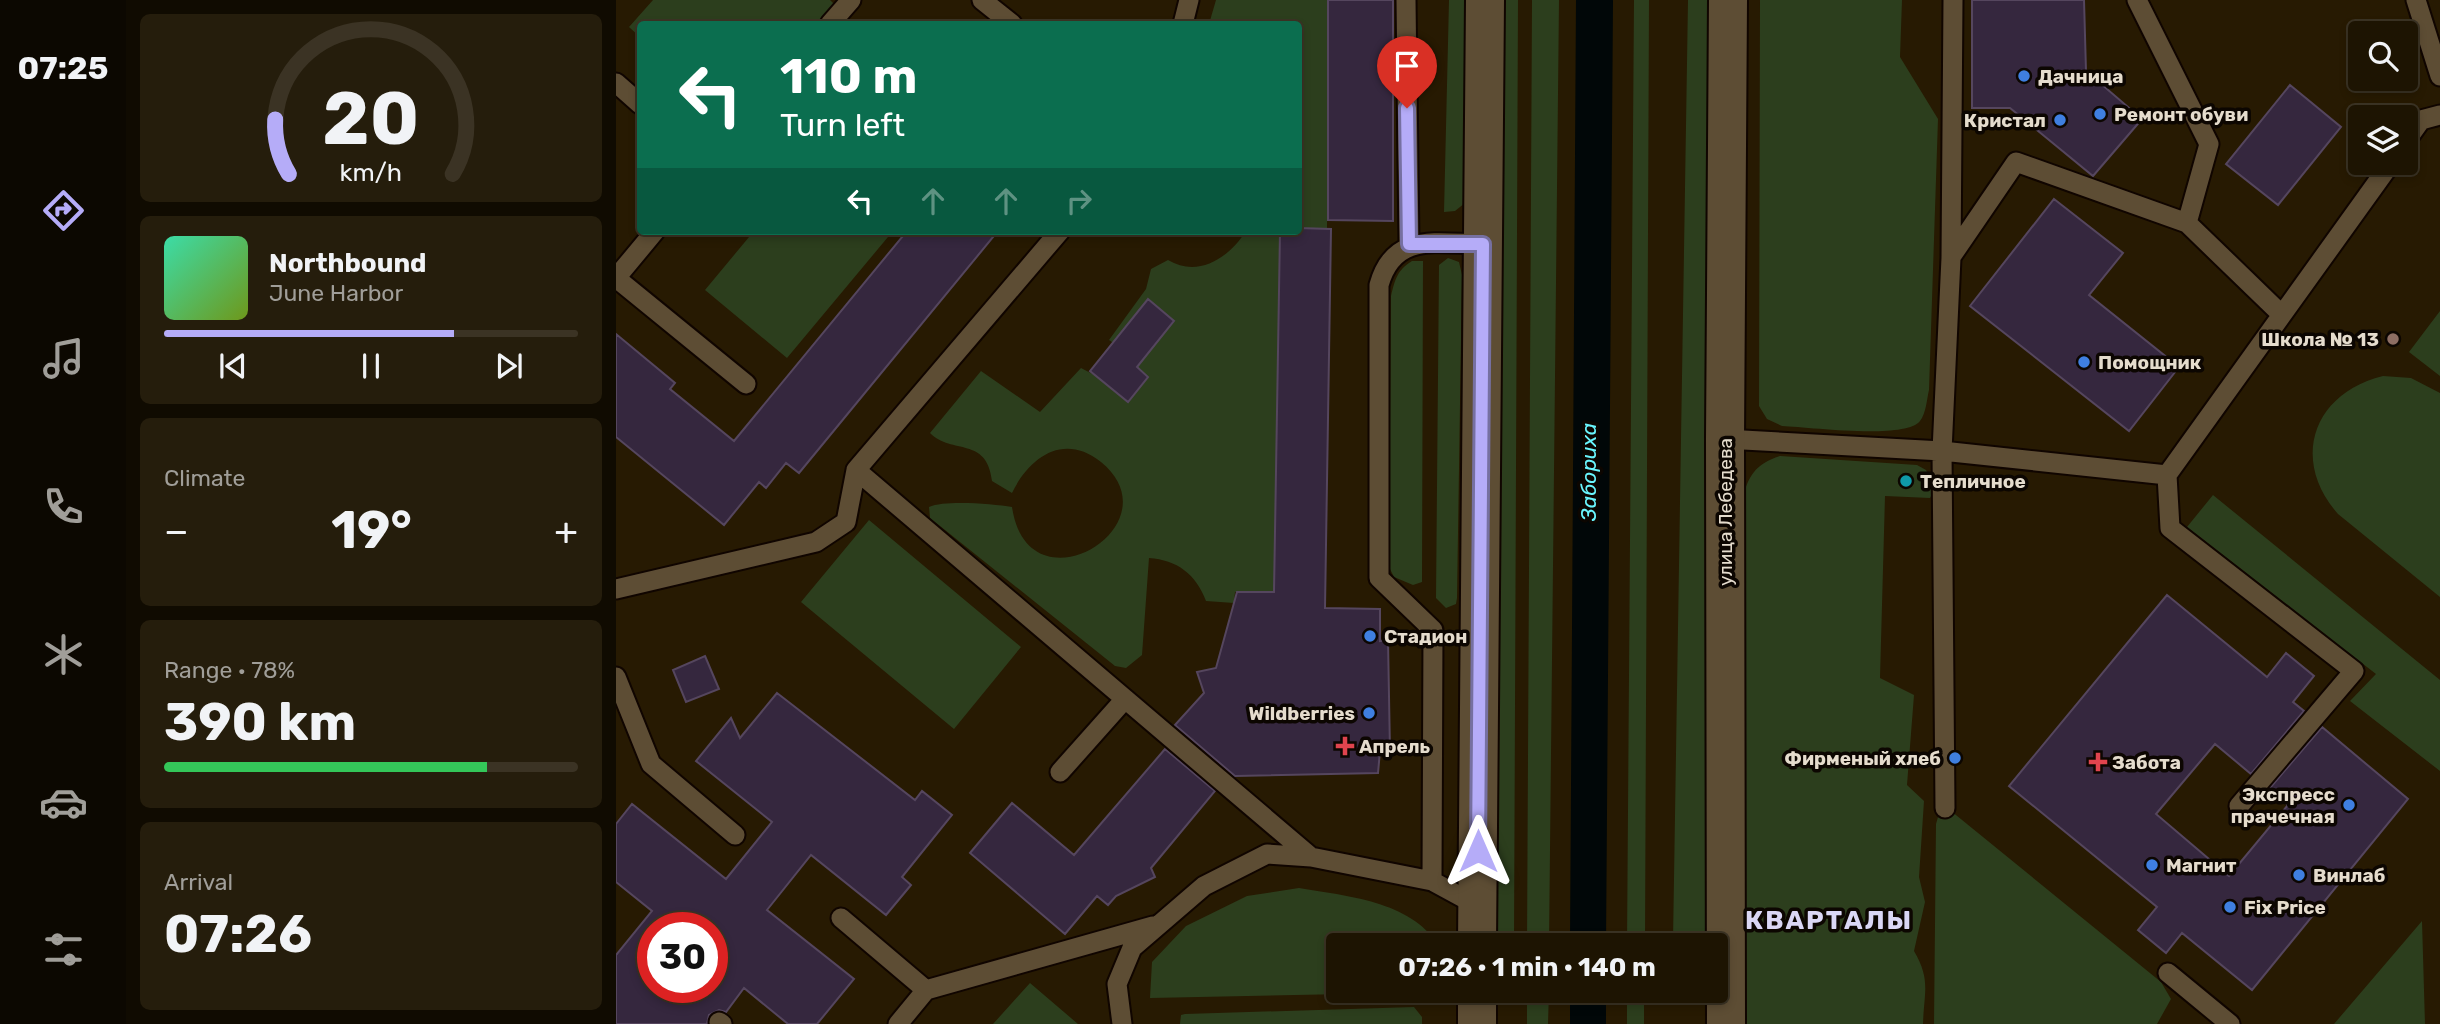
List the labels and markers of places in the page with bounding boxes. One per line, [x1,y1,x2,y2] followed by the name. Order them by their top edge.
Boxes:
[1377,36,1437,108] pin
[2038,65,2123,88] place label: Дачница
[2016,68,2032,84] marker: Дачница
[2114,103,2248,126] place label: Ремонт обуви
[2092,106,2108,122] marker: Ремонт обуви
[1964,109,2046,132] place label: Кристал
[2052,112,2068,128] marker: Кристал
[2261,328,2379,351] place label: Школа № 13
[2385,331,2401,347] marker: Школа № 13
[2098,351,2202,374] place label: Помощник
[2076,354,2092,370] marker: Помощник
[1920,470,2026,493] place label: Тепличное
[1898,473,1914,489] marker: Тепличное
[1384,625,1467,648] place label: Стадион
[1362,628,1378,644] marker: Стадион
[1249,702,1355,725] place label: Wildberries
[1361,705,1377,721] marker: Wildberries
[1359,735,1431,758] place label: Апрель
[1337,738,1353,754] marker: Апрель
[1784,747,1941,770] place label: Фирменый хлеб
[1947,750,1963,766] marker: Фирменый хлеб
[2112,751,2181,774] place label: Забота
[2090,754,2106,770] marker: Забота
[2231,783,2335,828] place label: Экспресс прачечная
[2341,797,2357,813] marker: Экспресс прачечная
[2166,854,2237,877] place label: Магнит
[2144,857,2160,873] marker: Магнит
[2313,864,2385,887] place label: Винлаб
[2291,867,2307,883] marker: Винлаб
[2244,896,2326,919] place label: Fix Price
[2222,899,2238,915] marker: Fix Price

